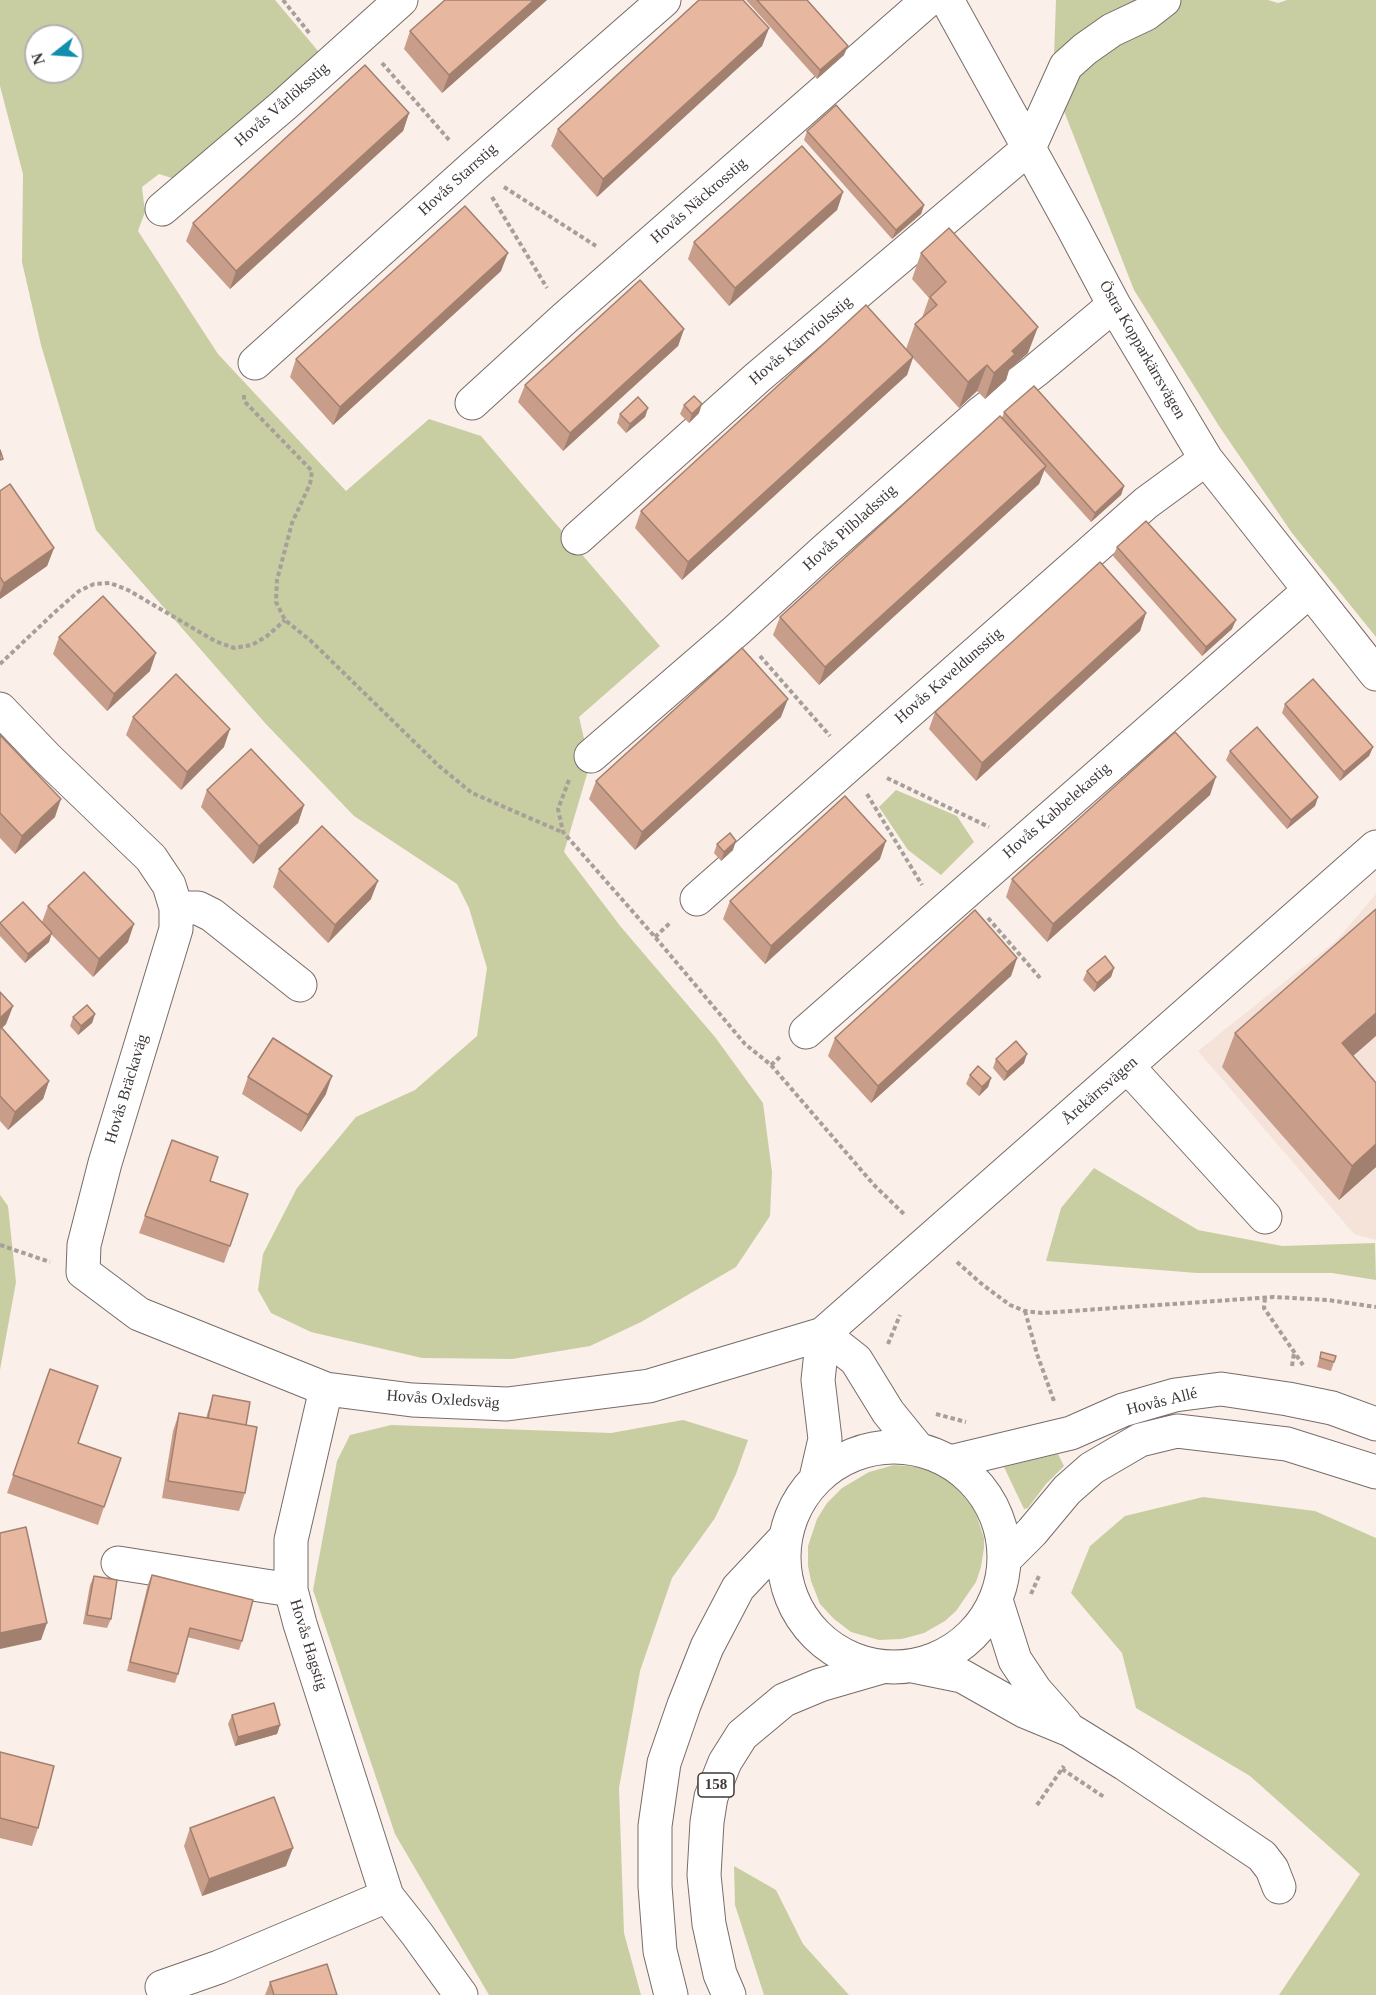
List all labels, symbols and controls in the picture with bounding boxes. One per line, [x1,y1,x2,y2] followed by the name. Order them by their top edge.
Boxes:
[24,24,84,84] north arrow
[28,51,48,67] text: N
[231,59,333,151] street label: Hovås Vårlöksstig
[415,140,501,220] street label: Hovås Starrstig
[647,154,751,248] street label: Hovås Näckrosstig
[1094,277,1190,423] street label: Östra Kopparkärrsvägen
[746,292,856,390] street label: Hovås Kärrviolsstig
[799,481,901,575] street label: Hovås Pilbladsstig
[891,624,1007,728] street label: Hovås Kaveldunsstig
[999,759,1115,863] street label: Hovås Kabbelekastig
[101,1032,153,1146] street label: Hovås Bräckaväg
[1058,1053,1142,1129] street label: Årekärrsvägen
[1125,1384,1199,1420] street label: Hovås Allé
[386,1386,500,1414] street label: Hovås Oxledsväg
[285,1597,331,1693] street label: Hovås Hagstig
[698,1773,734,1797] road number: 158

